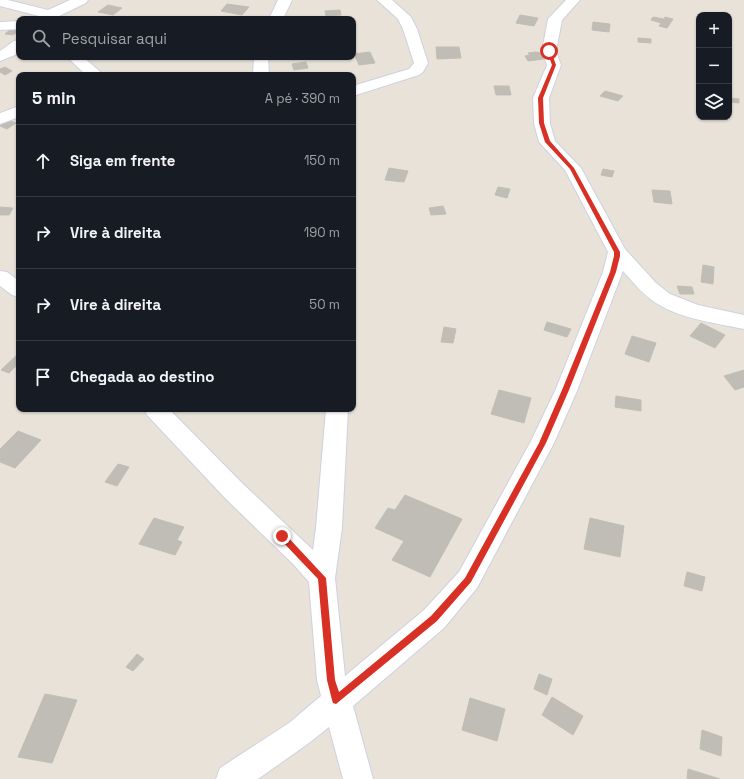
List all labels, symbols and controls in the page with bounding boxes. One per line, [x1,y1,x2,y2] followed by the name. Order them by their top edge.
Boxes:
[696,12,732,120] map controls
[696,12,732,48] button: +
[16,16,356,60] search box
[30,27,52,49] icon: search
[62,29,167,48] text: Pesquisar aqui
[540,42,558,60] route start
[696,48,732,84] button: −
[696,84,732,120] button: layers
[32,87,76,109] text: 5 min
[265,90,340,107] text: A pé · 390 m
[32,150,54,172] icon: ahead
[70,151,176,170] text: Siga em frente
[304,152,340,169] text: 150 m
[32,222,54,244] icon: right
[70,223,161,242] text: Vire à direita
[304,224,340,241] text: 190 m
[32,294,54,316] icon: right
[70,295,161,314] text: Vire à direita
[309,296,340,313] text: 50 m
[32,366,54,388] icon: arrive
[70,367,214,386] text: Chegada ao destino
[273,527,291,545] route end

